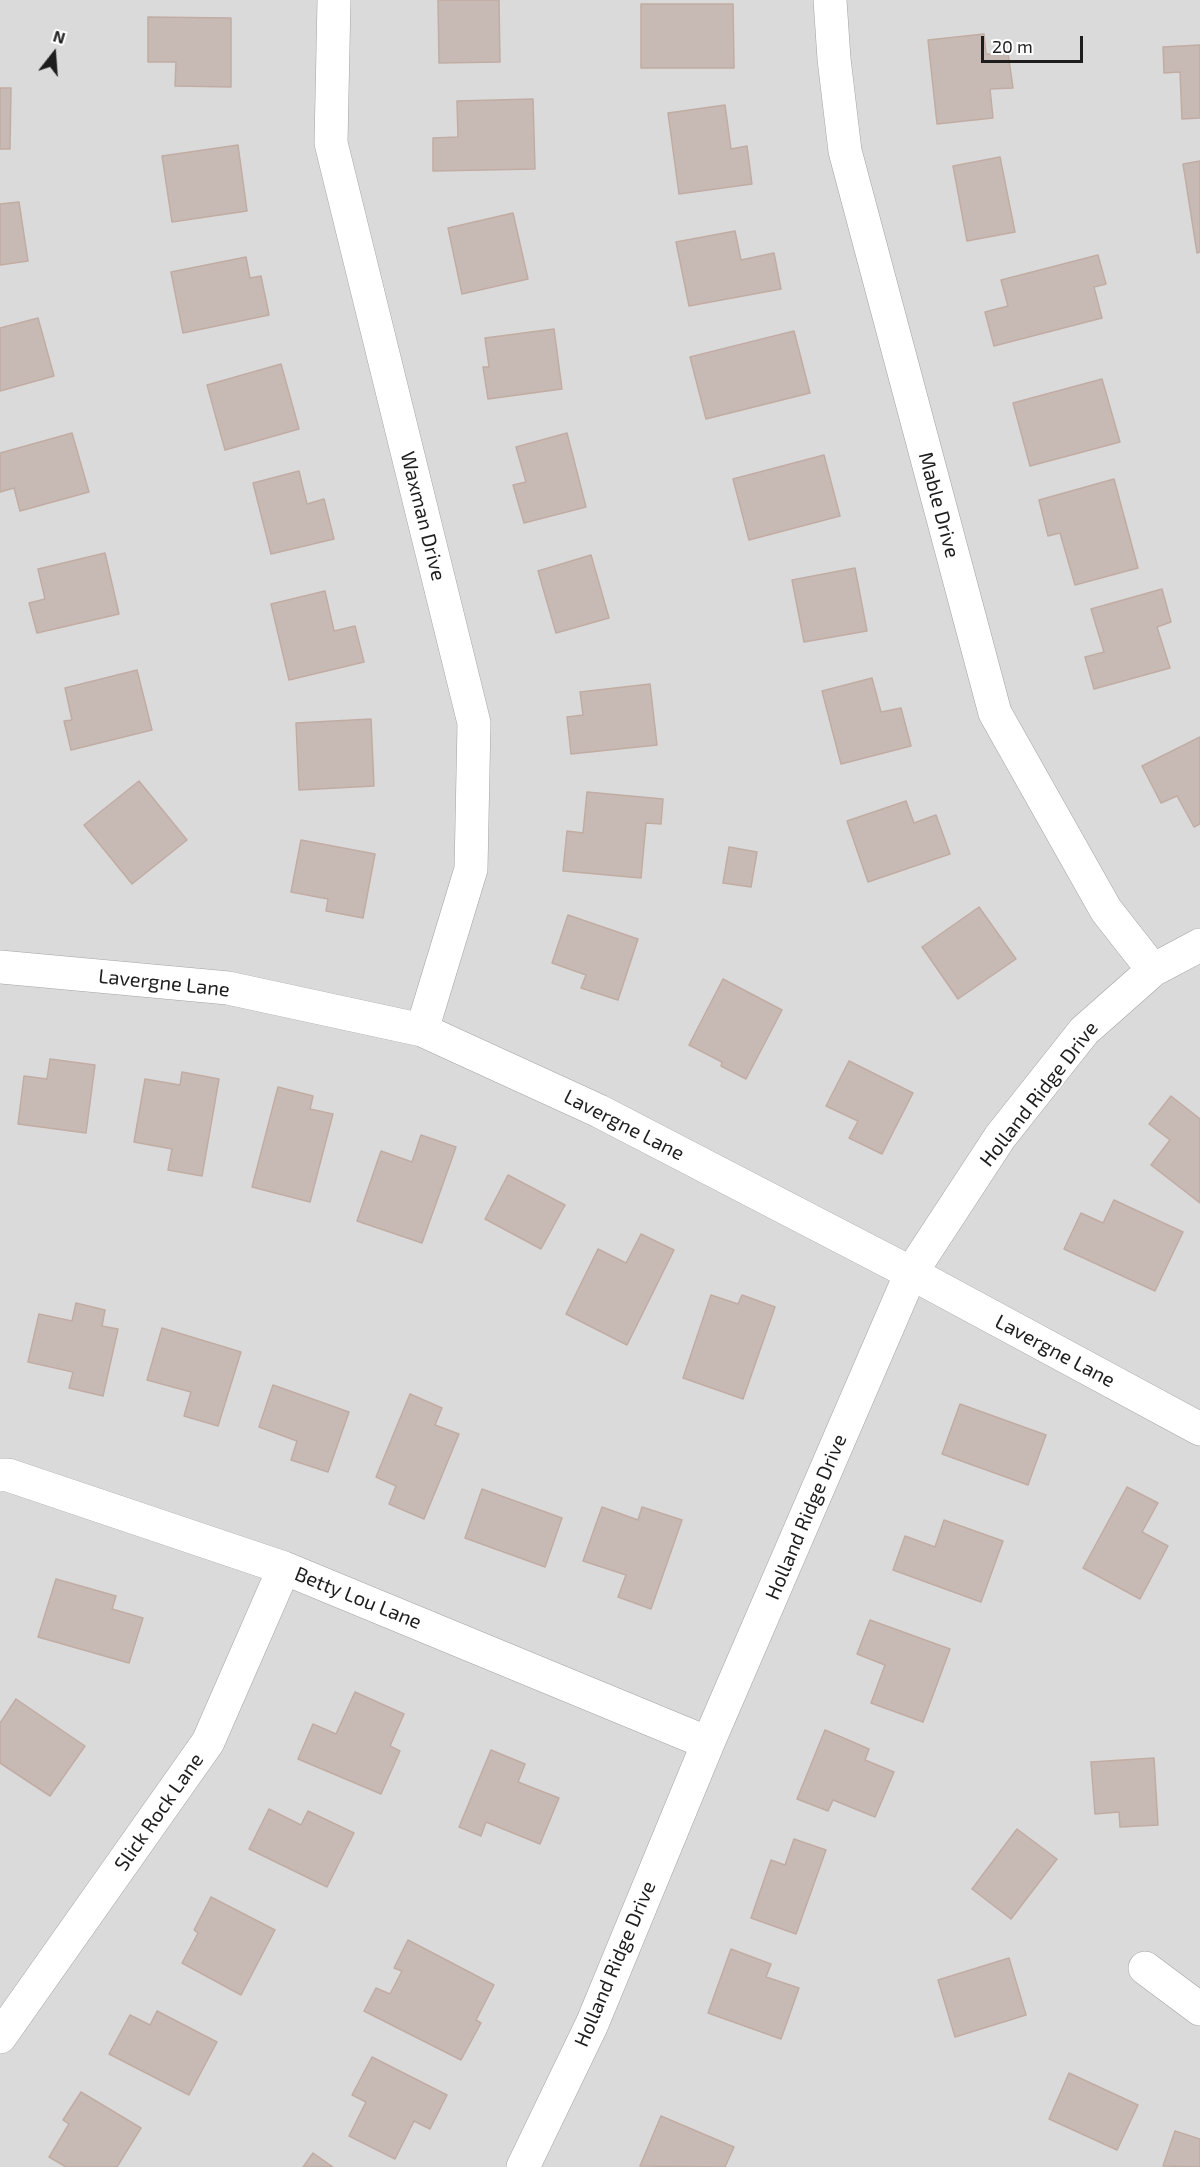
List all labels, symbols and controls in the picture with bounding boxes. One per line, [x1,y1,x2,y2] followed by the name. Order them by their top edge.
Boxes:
[24,24,84,84] north arrow
[984,24,1086,62] scale bar
[51,26,68,47] text: N
[992,35,1033,57] text: 20 m
[395,449,451,583] street label: Waxman Drive
[913,449,965,561] street label: Mable Drive
[97,964,231,1002] street label: Lavergne Lane
[975,1017,1103,1171] street label: Holland Ridge Drive
[560,1084,688,1166] street label: Lavergne Lane
[991,1309,1119,1393] street label: Lavergne Lane
[760,1431,852,1603] street label: Holland Ridge Drive
[291,1562,425,1634] street label: Betty Lou Lane
[110,1749,208,1875] street label: Slick Rock Lane
[569,1878,661,2050] street label: Holland Ridge Drive

